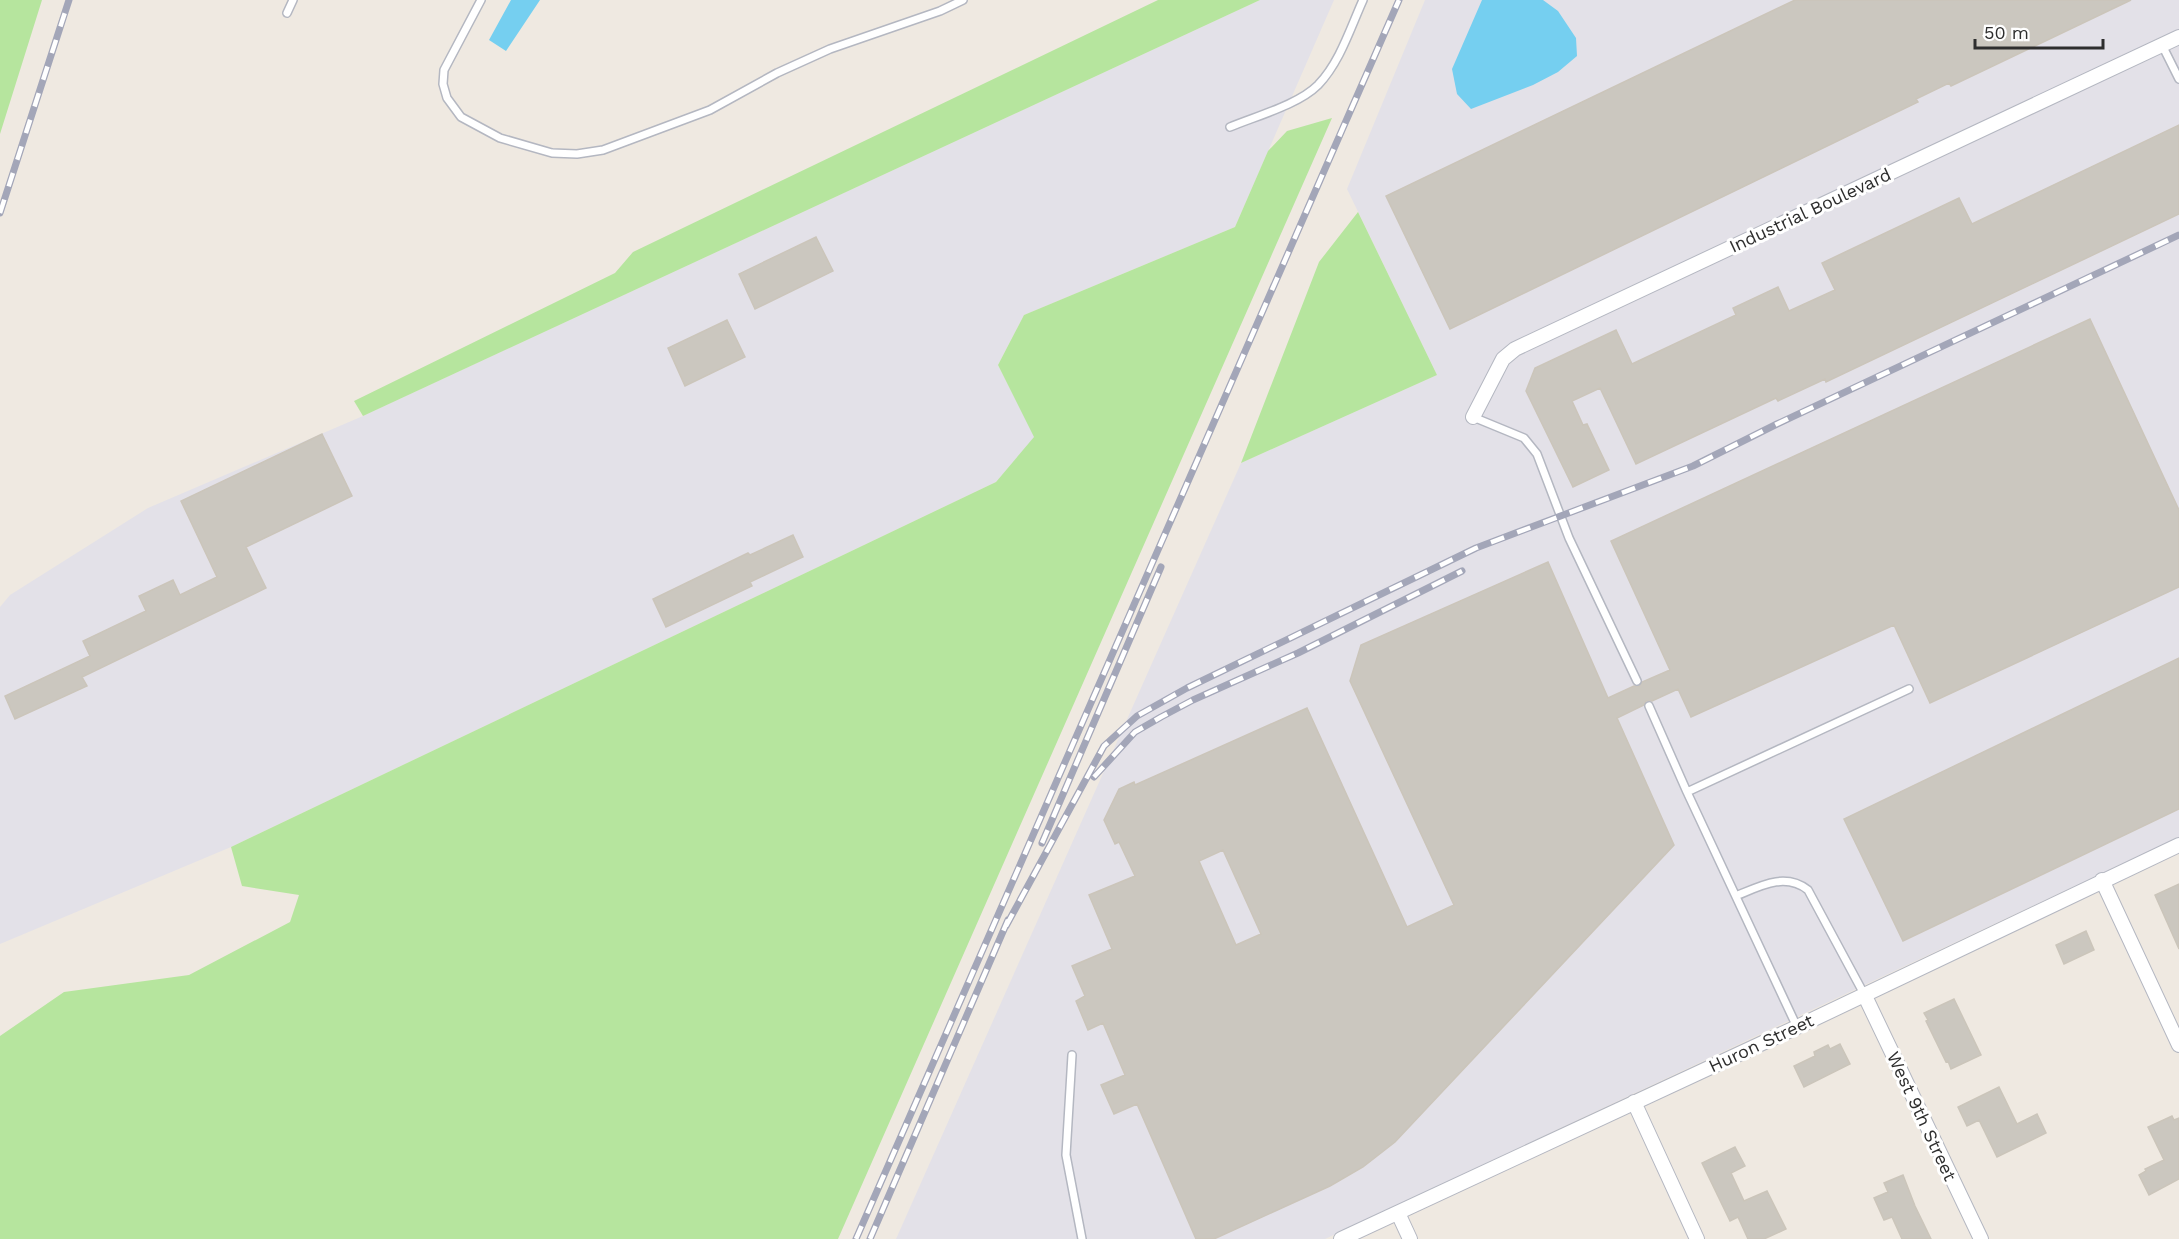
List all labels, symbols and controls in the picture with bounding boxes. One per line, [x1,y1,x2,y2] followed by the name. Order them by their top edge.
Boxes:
[1975,12,2102,50] scale bar
[1984,22,2029,43] text: 50 m
[1726,163,1894,257] street label: Industrial Boulevard
[1705,1009,1817,1076] street label: Huron Street
[1883,1048,1961,1184] street label: West 9th Street

